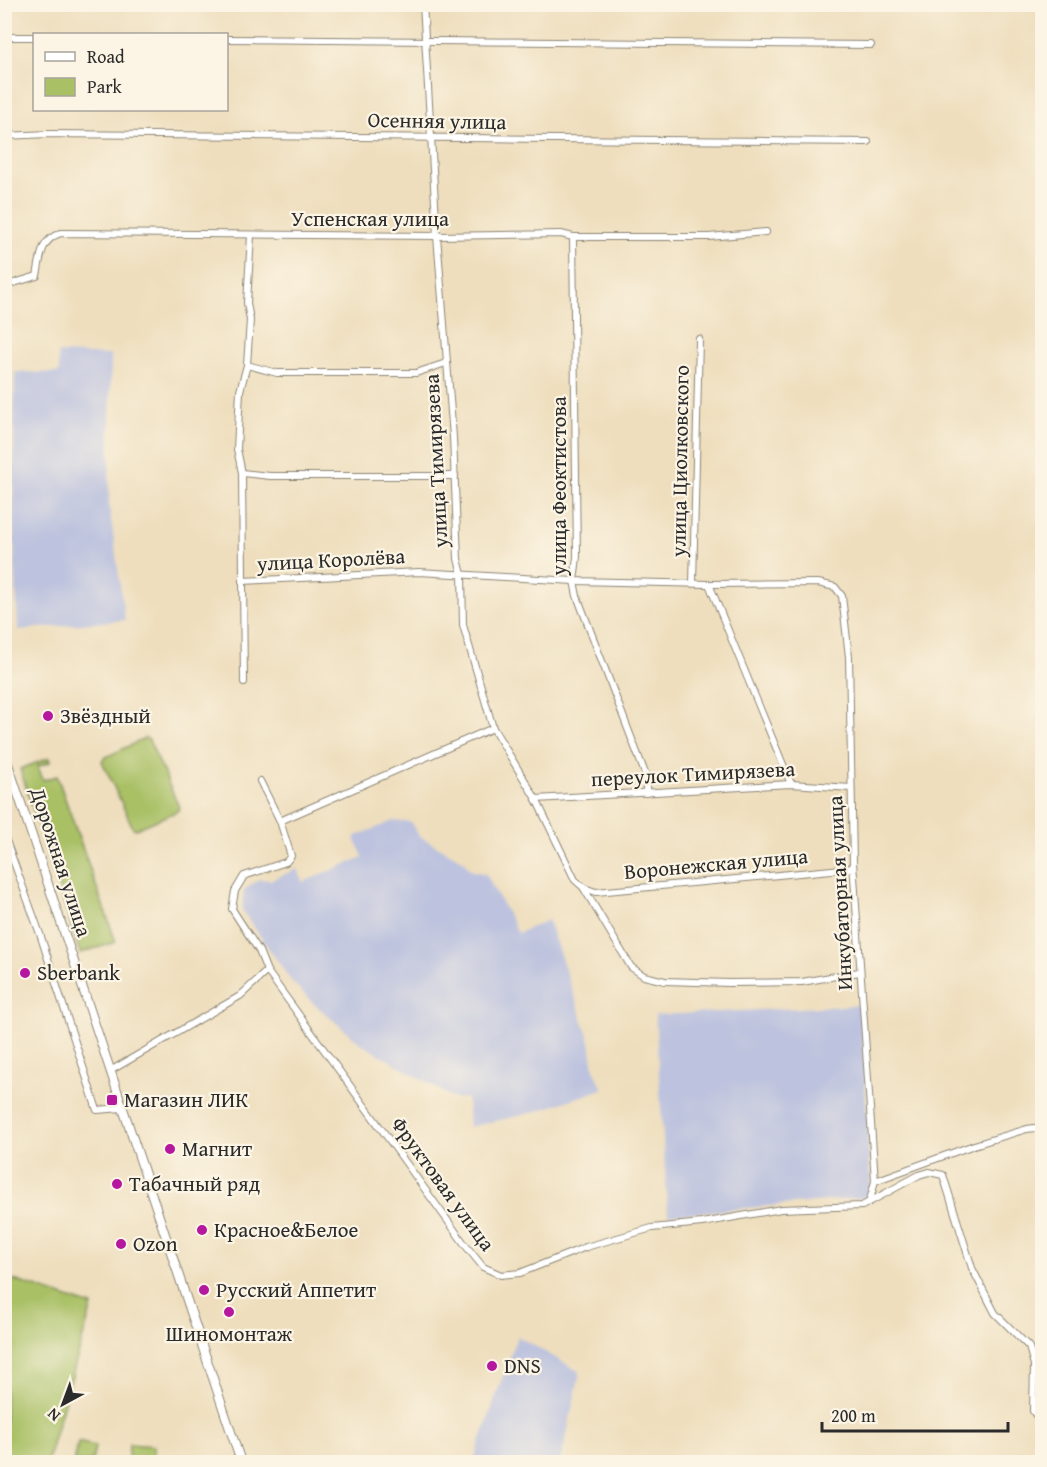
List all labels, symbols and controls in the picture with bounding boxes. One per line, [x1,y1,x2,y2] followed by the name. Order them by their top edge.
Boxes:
[33,33,228,111] legend
[87,43,125,70] text: Road
[87,73,123,100] text: Park
[367,104,507,137] street label: Осенняя улица
[291,203,449,234] street label: Успенская улица
[662,365,697,558] street label: улица Циолковского
[415,373,456,550] street label: улица Тимирязева
[543,396,574,577] street label: улица Феоктистова
[255,540,406,579] street label: улица Королёва
[60,700,151,731] place label: Звёздный
[41,709,55,723] marker: Звёздный
[590,753,796,794] street label: переулок Тимирязева
[22,782,100,941] street label: Дорожная улица
[819,795,860,991] street label: Инкубаторная улица
[623,840,809,887] street label: Воронежская улица
[37,957,120,988] place label: Sberbank
[18,966,32,980] marker: Sberbank
[124,1084,248,1115] place label: Магазин ЛИК
[105,1093,119,1107] marker: Магазин ЛИК
[384,1110,503,1257] street label: Фруктовая улица
[182,1133,252,1164] place label: Магнит
[163,1142,177,1156] marker: Магнит
[129,1168,261,1199] place label: Табачный ряд
[110,1177,124,1191] marker: Табачный ряд
[214,1214,359,1245] place label: Красное&Белое
[195,1223,209,1237] marker: Красное&Белое
[133,1228,178,1259] place label: Ozon
[114,1237,128,1251] marker: Ozon
[216,1274,376,1305] place label: Русский Аппетит
[197,1283,211,1297] marker: Русский Аппетит
[222,1305,236,1319] marker: Шиномонтаж
[166,1318,293,1349] place label: Шиномонтаж
[504,1350,541,1381] place label: DNS
[485,1359,499,1373] marker: DNS
[33,1374,93,1434] north arrow
[822,1395,1008,1433] scale bar
[831,1402,876,1429] text: 200 m
[41,1403,65,1428] text: N

